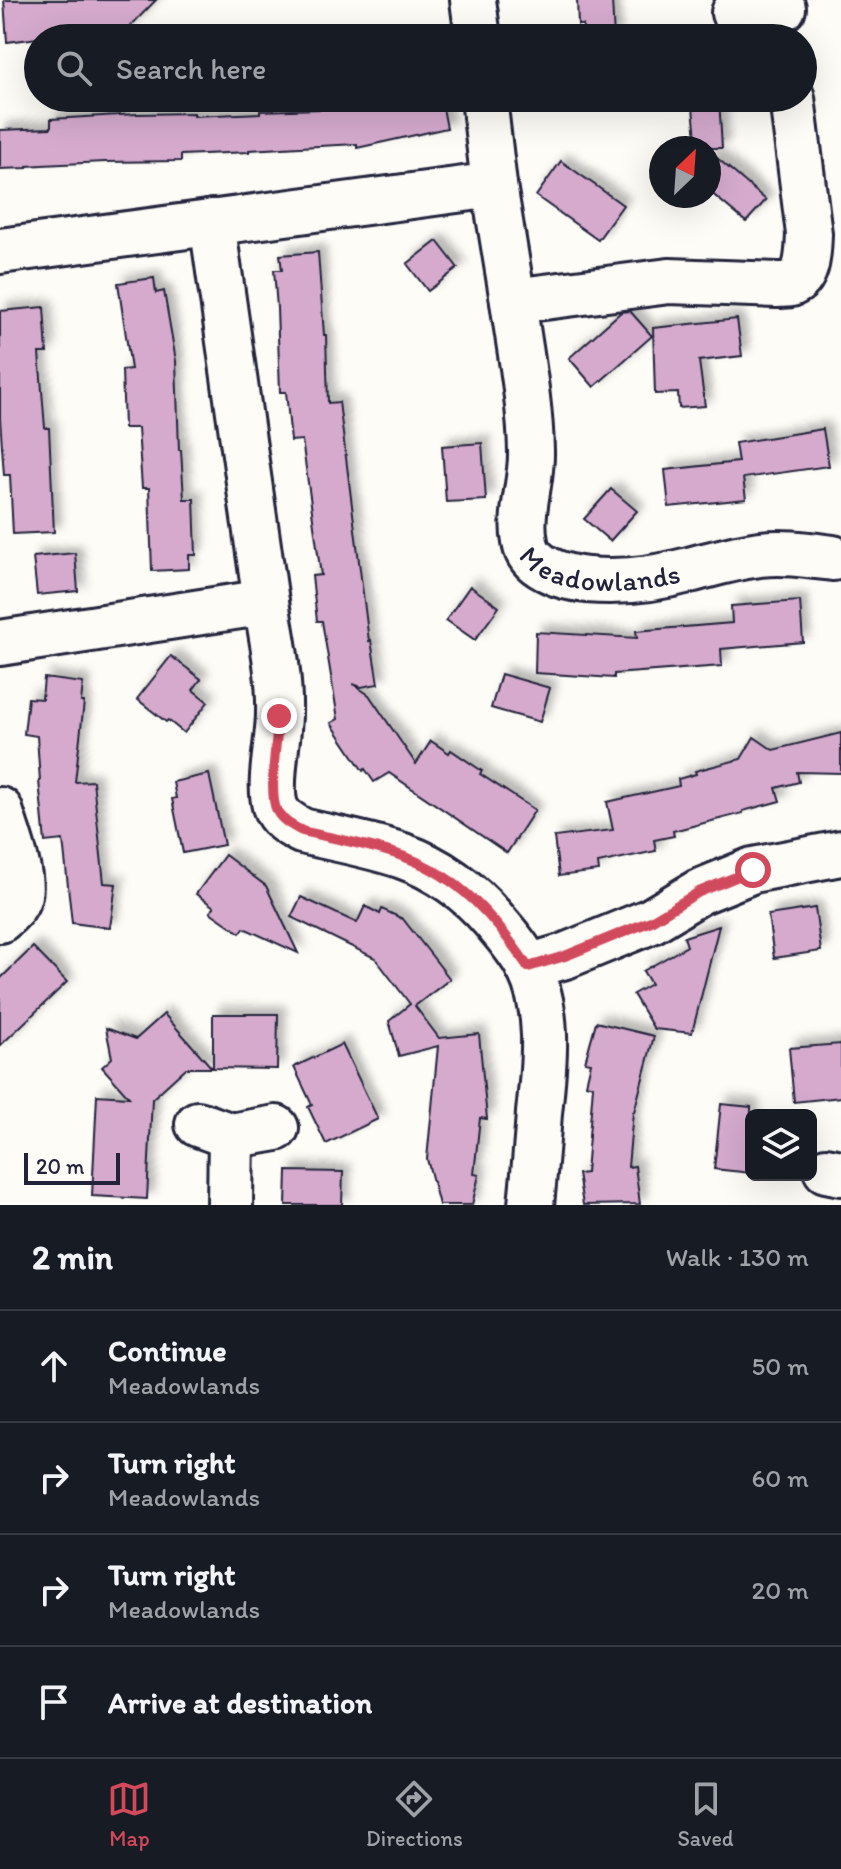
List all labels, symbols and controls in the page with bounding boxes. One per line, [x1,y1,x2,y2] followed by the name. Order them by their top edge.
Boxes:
[24,24,817,112] search box
[52,46,96,90] icon: search
[116,50,266,87] text: Search here
[649,136,721,208] north arrow
[513,539,683,598] street label: Meadowlands
[261,698,297,734] route end
[735,852,771,888] route start
[745,1109,817,1181] map controls
[745,1109,817,1181] button: layers
[24,1149,120,1185] scale bar
[36,1153,85,1180] text: 20 m
[32,1237,113,1278] text: 2 min
[666,1241,809,1273] text: Walk · 130 m
[108,1332,227,1369] text: Continue
[32,1344,76,1388] icon: ahead
[752,1350,809,1382] text: 50 m
[108,1369,260,1401] text: Meadowlands
[108,1444,236,1481] text: Turn right
[32,1456,76,1500] icon: right
[752,1462,809,1494] text: 60 m
[108,1481,260,1513] text: Meadowlands
[108,1556,236,1593] text: Turn right
[32,1568,76,1612] icon: right
[752,1574,809,1606] text: 20 m
[108,1593,260,1625] text: Meadowlands
[32,1680,76,1724] icon: arrive
[108,1684,372,1721] text: Arrive at destination
[107,1777,151,1852] tab: Map
[366,1777,463,1852] tab: Directions
[677,1777,734,1852] tab: Saved

